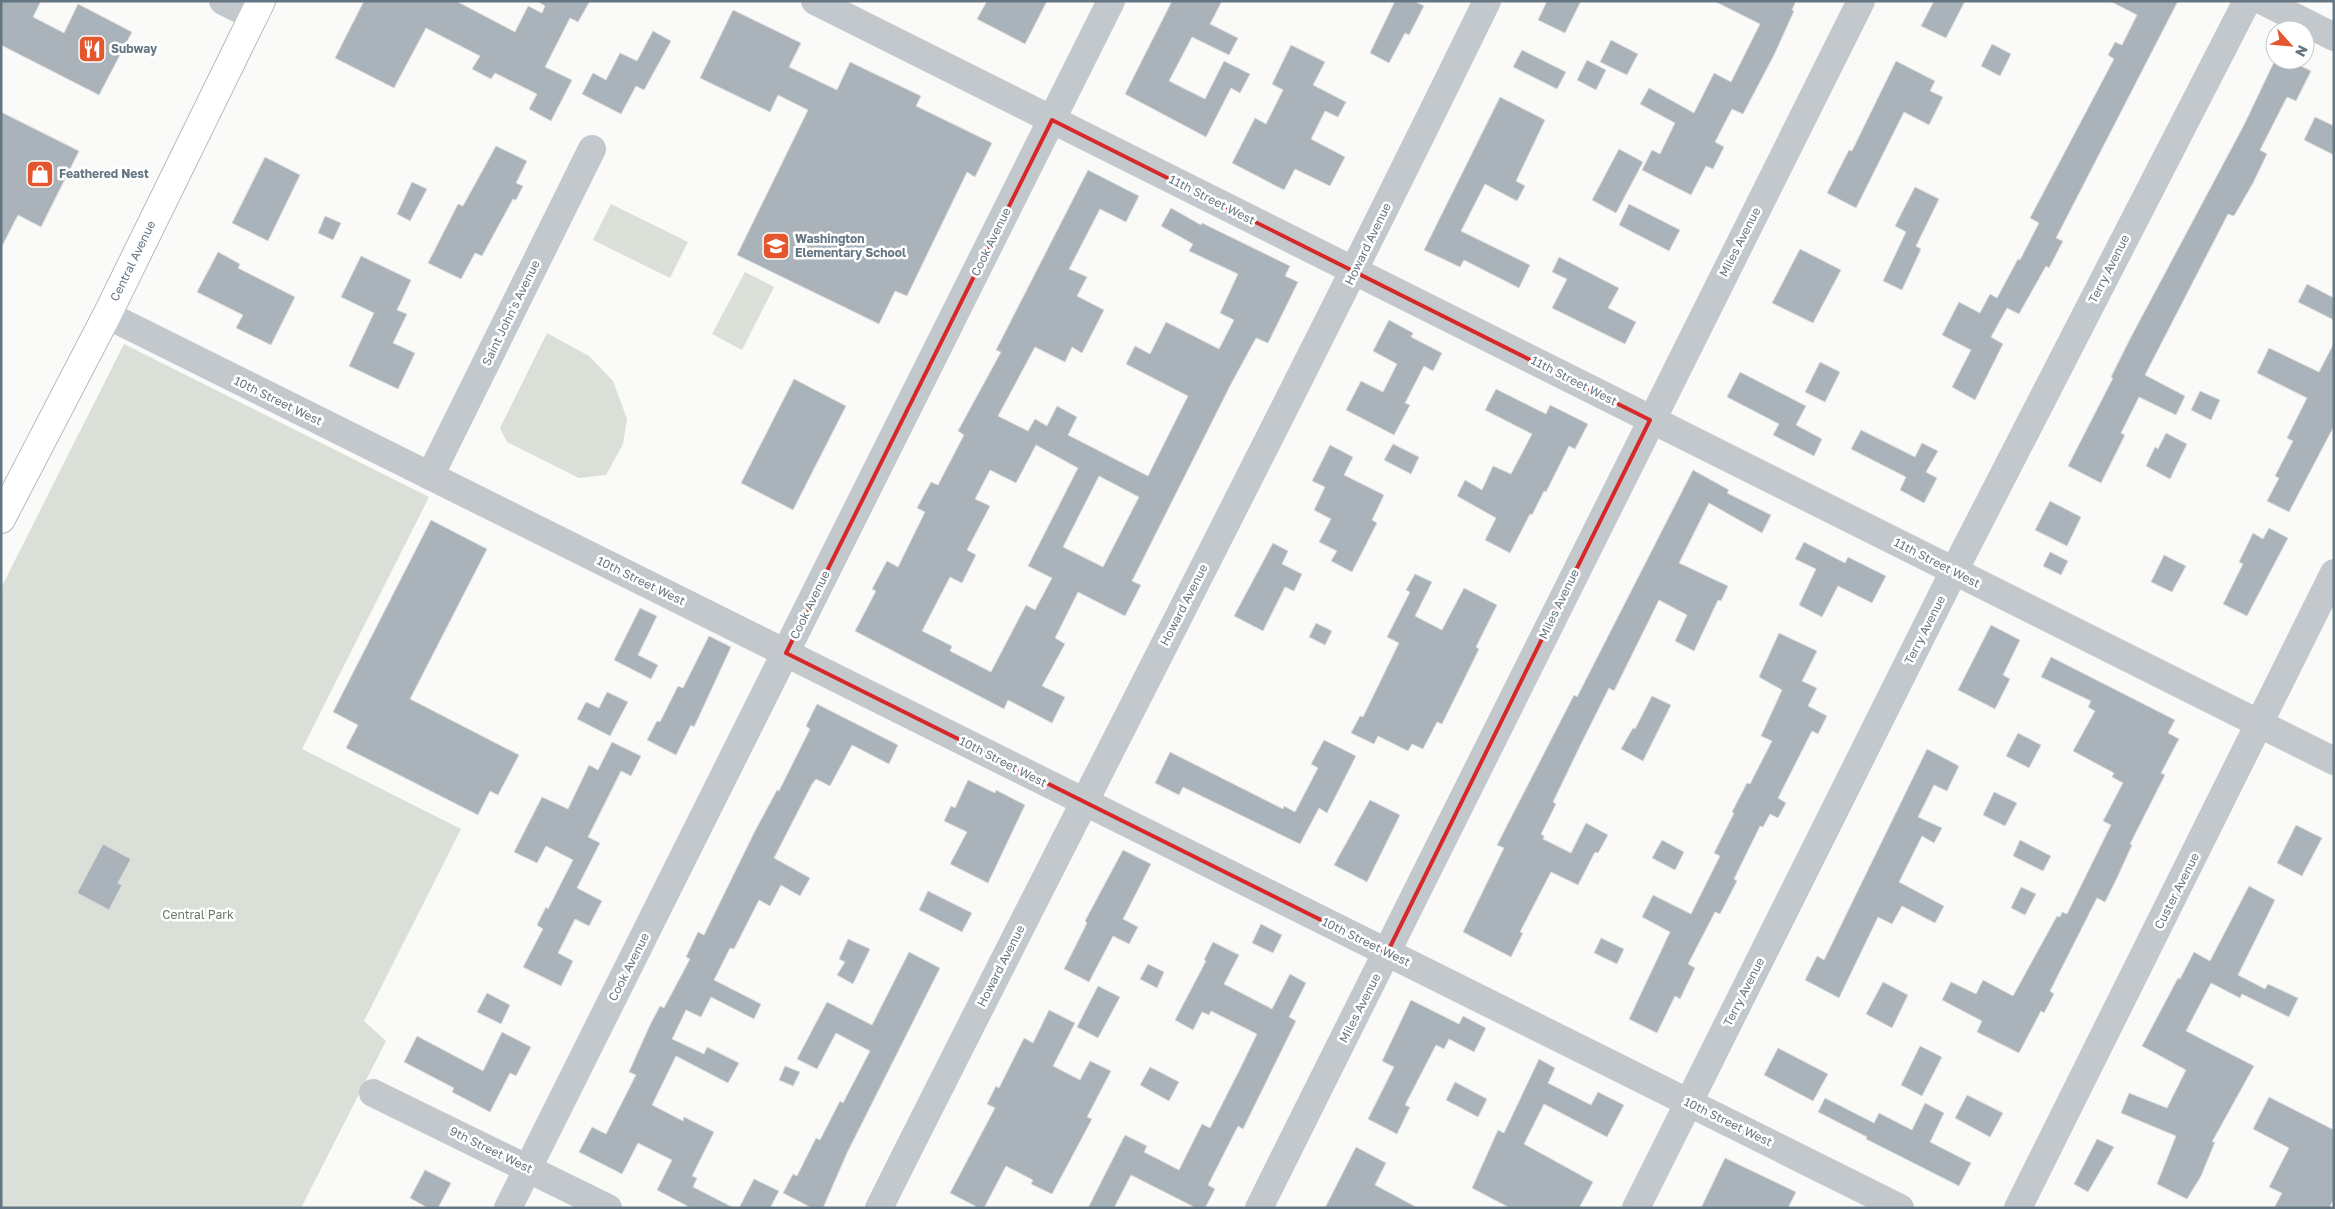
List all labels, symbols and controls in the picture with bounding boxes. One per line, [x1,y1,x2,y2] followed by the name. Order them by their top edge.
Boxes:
[2265,20,2315,70] north arrow
[77,34,107,64] restaurant icon: Subway
[111,41,158,56] place label: Subway
[2292,43,2312,60] text: N
[25,159,55,189] shop icon: Feathered Nest
[59,166,149,181] place label: Feathered Nest
[1167,171,1258,228] street label: 11th Street West
[1341,200,1394,287] street label: Howard Avenue
[967,205,1014,279] street label: Cook Avenue
[1716,205,1763,279] street label: Miles Avenue
[107,218,159,303] street label: Central Avenue
[761,231,791,261] school or university icon: Washington Elementary School
[795,231,906,260] place label: Washington Elementary School
[2085,232,2132,306] street label: Terry Avenue
[478,258,543,368] street label: Saint John's Avenue
[1529,352,1620,409] street label: 11th Street West
[232,373,325,428] street label: 10th Street West
[1892,534,1983,591] street label: 11th Street West
[595,553,688,608] street label: 10th Street West
[1156,561,1211,648] street label: Howard Avenue
[1535,566,1582,641] street label: Miles Avenue
[786,568,833,642] street label: Cook Avenue
[1901,593,1948,667] street label: Terry Avenue
[957,733,1050,790] street label: 10th Street West
[2151,850,2202,931] street label: Custer Avenue
[162,907,234,922] park label: Central Park
[1320,914,1413,969] street label: 10th Street West
[973,922,1028,1009] street label: Howard Avenue
[605,930,652,1003] street label: Cook Avenue
[1720,955,1767,1029] street label: Terry Avenue
[1336,971,1383,1045] street label: Miles Avenue
[1682,1094,1775,1149] street label: 10th Street West
[447,1123,535,1176] street label: 9th Street West

